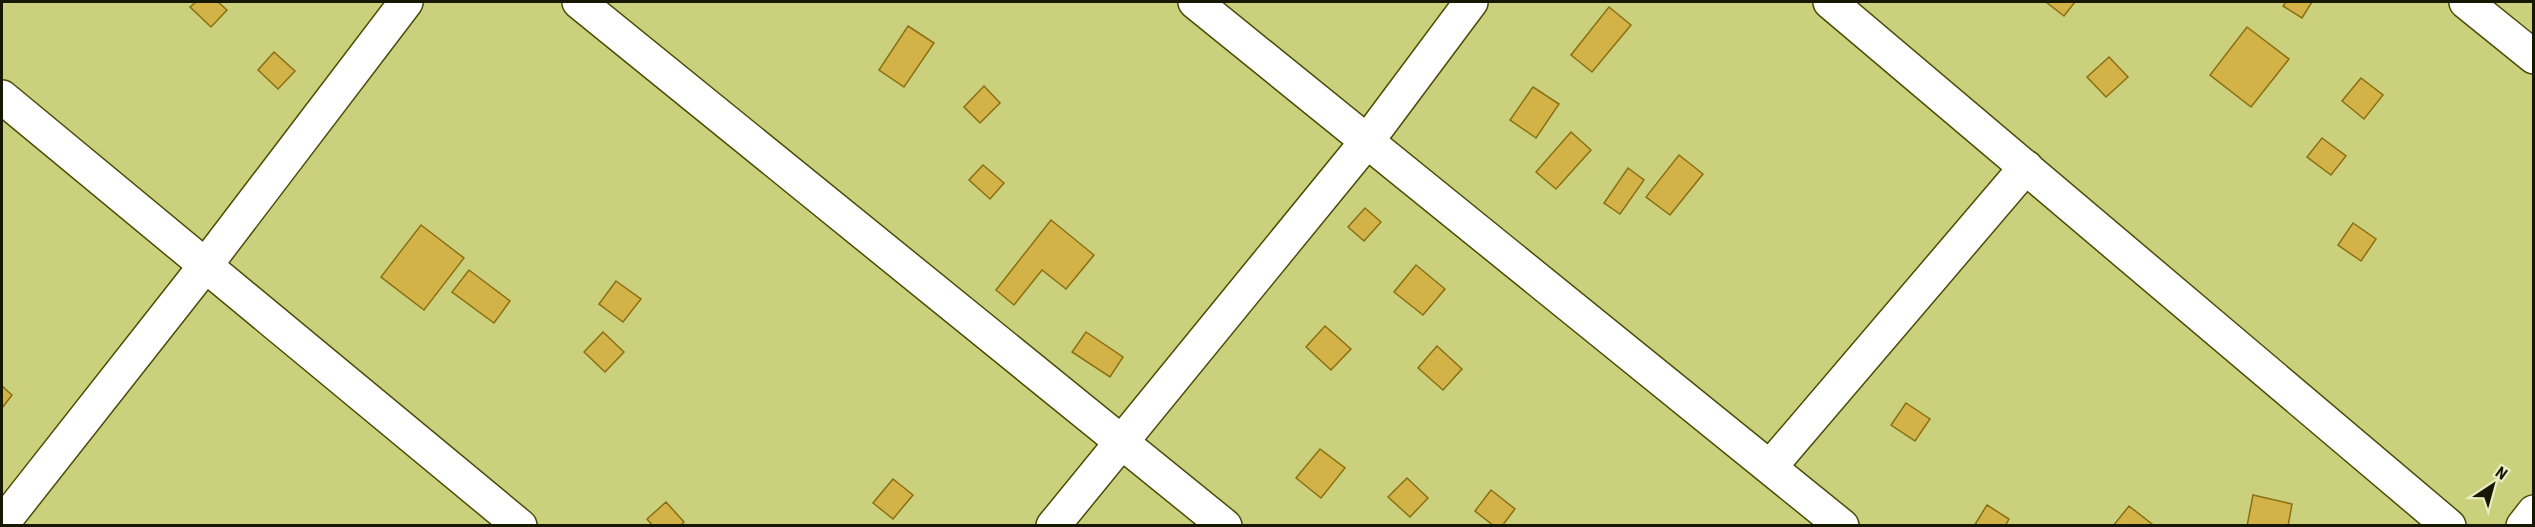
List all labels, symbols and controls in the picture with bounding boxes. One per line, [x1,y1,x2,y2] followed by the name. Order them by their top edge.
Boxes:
[2463,455,2523,515] north arrow
[2492,463,2511,484] text: N

